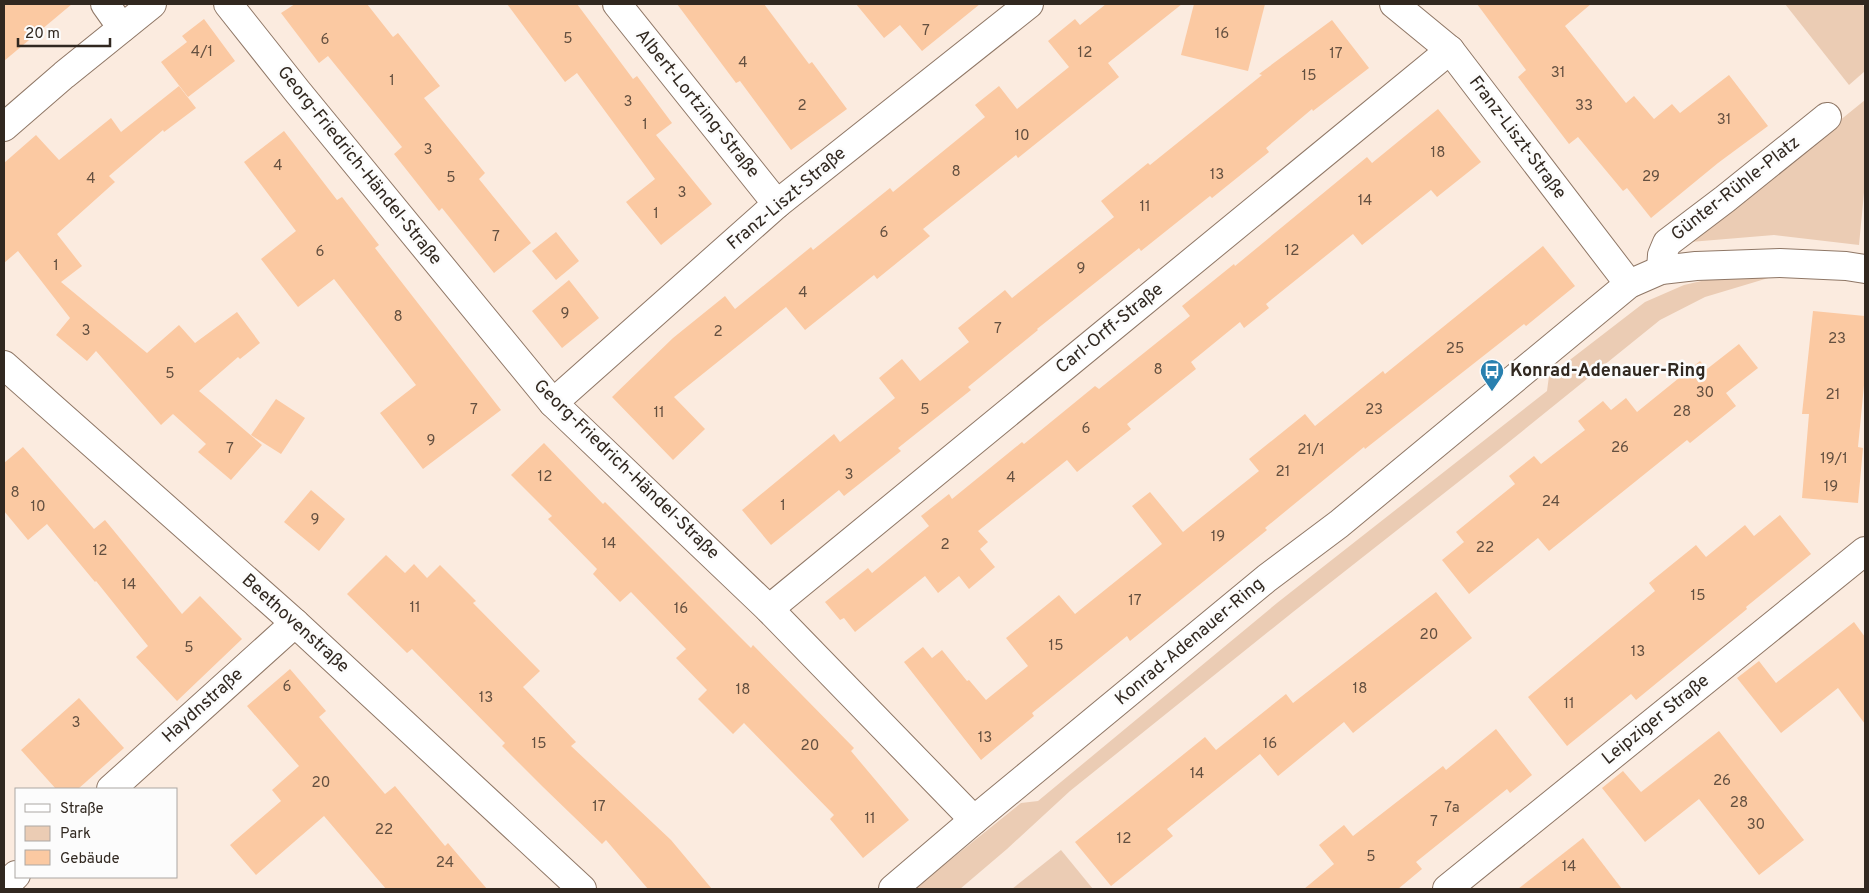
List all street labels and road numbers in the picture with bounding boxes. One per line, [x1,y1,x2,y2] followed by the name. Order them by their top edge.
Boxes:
[630,25,764,183] street label: Albert-Lortzing-Straße
[271,62,447,270] street label: Georg-Friedrich-Händel-Straße
[1463,72,1571,204] street label: Franz-Liszt-Straße
[1667,132,1805,246] street label: Günter-Rühle-Platz
[723,142,851,256] street label: Franz-Liszt-Straße
[1052,279,1168,379] street label: Carl-Orff-Straße
[528,375,724,565] street label: Georg-Friedrich-Händel-Straße
[236,569,354,679] street label: Beethovenstraße
[1111,573,1269,711] street label: Konrad-Adenauer-Ring
[158,664,248,748] street label: Haydnstraße
[1598,670,1714,770] street label: Leipziger Straße

